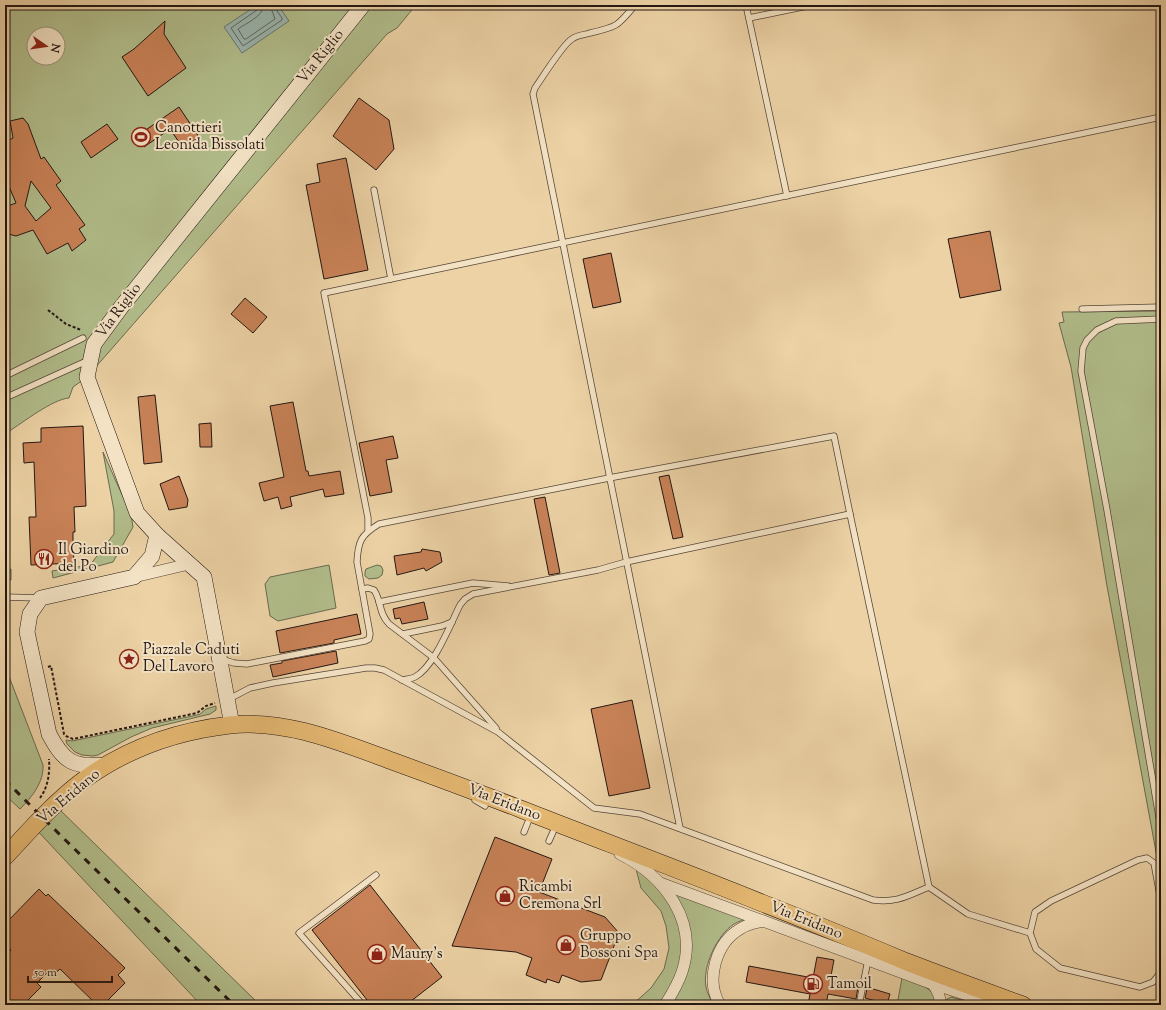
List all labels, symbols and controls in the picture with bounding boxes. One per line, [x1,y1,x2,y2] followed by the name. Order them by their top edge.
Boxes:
[293,25,349,89] street label: Via Riglio
[26,26,66,66] north arrow
[46,41,64,54] text: N
[155,118,265,156] place label: Canottieri Leonida Bissolati
[130,126,152,148] sports icon: Canottieri Leonida Bissolati
[91,279,147,343] street label: Via Riglio
[58,540,129,578] place label: Il Giardino del Po
[33,548,55,570] restaurant icon: Il Giardino del Po
[143,640,240,678] place label: Piazzale Caduti Del Lavoro
[118,648,140,670] place icon: Piazzale Caduti Del Lavoro
[33,764,105,830] street label: Via Eridano
[464,779,544,827] street label: Via Eridano
[519,877,602,915] place label: Ricambi Cremona Srl
[494,885,516,907] shop icon: Ricambi Cremona Srl
[766,897,846,945] street label: Via Eridano
[580,926,658,964] place label: Gruppo Bossoni Spa
[555,934,577,956] shop icon: Gruppo Bossoni Spa
[366,943,388,965] shop icon: Maury's
[391,944,443,965] place label: Maury's
[28,958,112,984] scale bar
[33,964,57,982] text: 50 m
[802,973,824,995] fuel station icon: Tamoil
[827,974,872,995] place label: Tamoil

